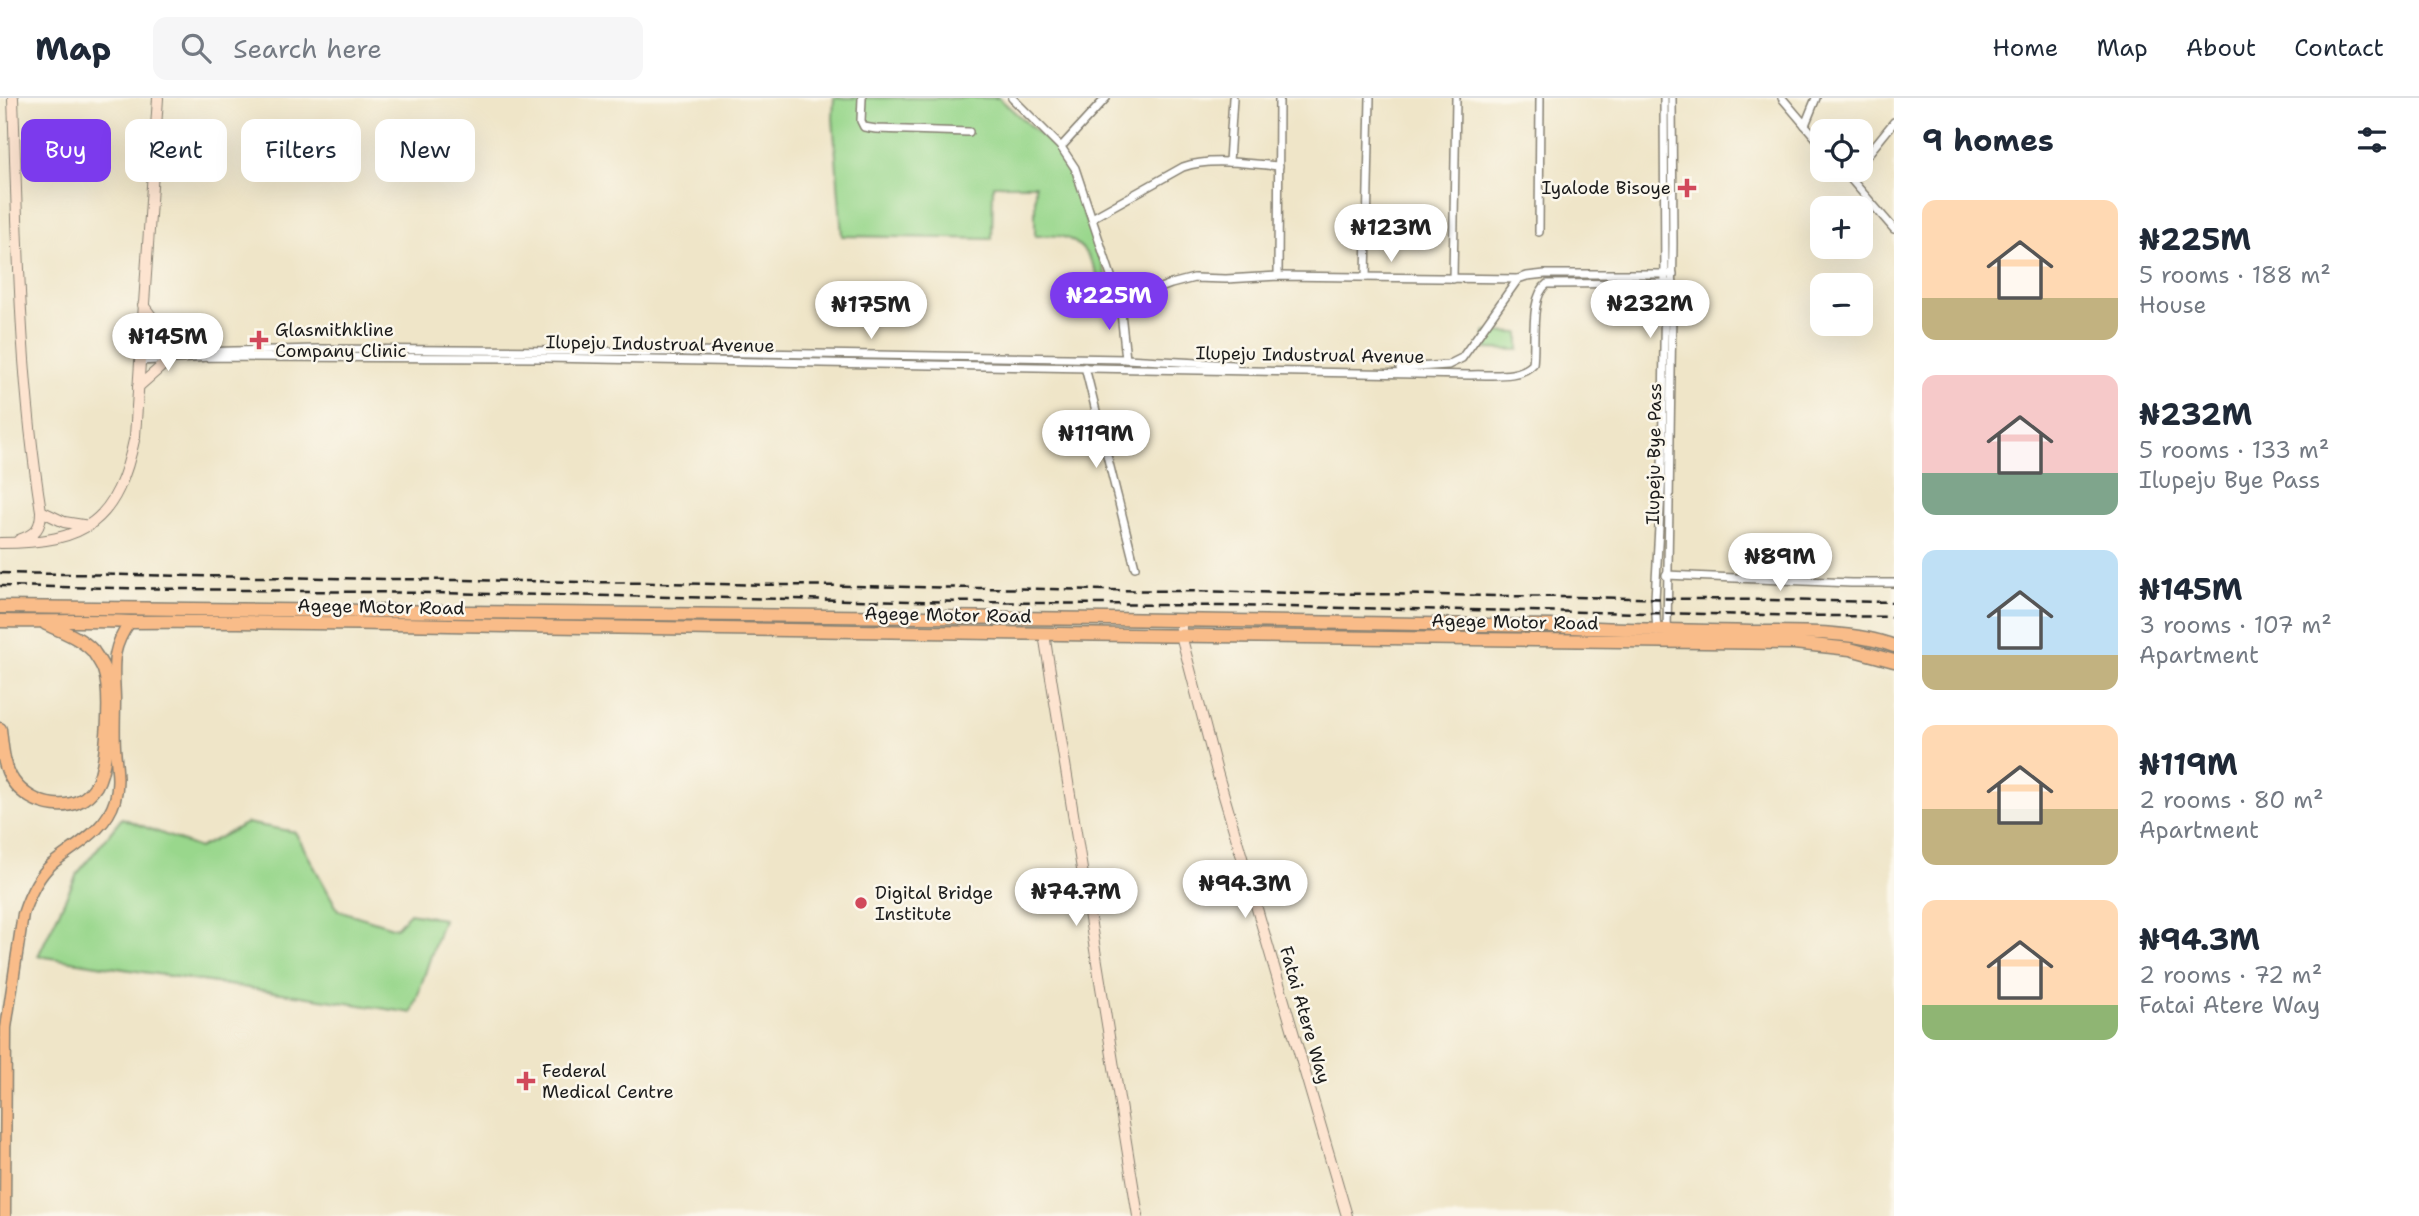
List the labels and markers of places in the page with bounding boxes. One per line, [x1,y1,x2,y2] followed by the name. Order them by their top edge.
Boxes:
[1542,176,1671,200] place label: Iyalode Bisoye
[1677,178,1697,198] marker: Iyalode Bisoye
[1342,204,1440,264] pin: ₦123M
[1060,272,1158,332] pin: ₦225M
[1601,280,1699,340] pin: ₦232M
[822,282,920,341] pin: ₦175M
[119,314,217,373] pin: ₦145M
[275,318,407,363] place label: Glasmithkline Company Clinic
[249,330,269,350] marker: Glasmithkline Company Clinic
[1047,410,1145,470] pin: ₦119M
[1739,533,1821,593] pin: ₦89M
[1188,860,1302,920] pin: ₦94.3M
[1019,868,1133,928] pin: ₦74.7M
[875,881,993,926] place label: Digital Bridge Institute
[853,895,869,911] marker: Digital Bridge Institute
[542,1059,674,1104] place label: Federal Medical Centre
[516,1071,536,1091] marker: Federal Medical Centre

